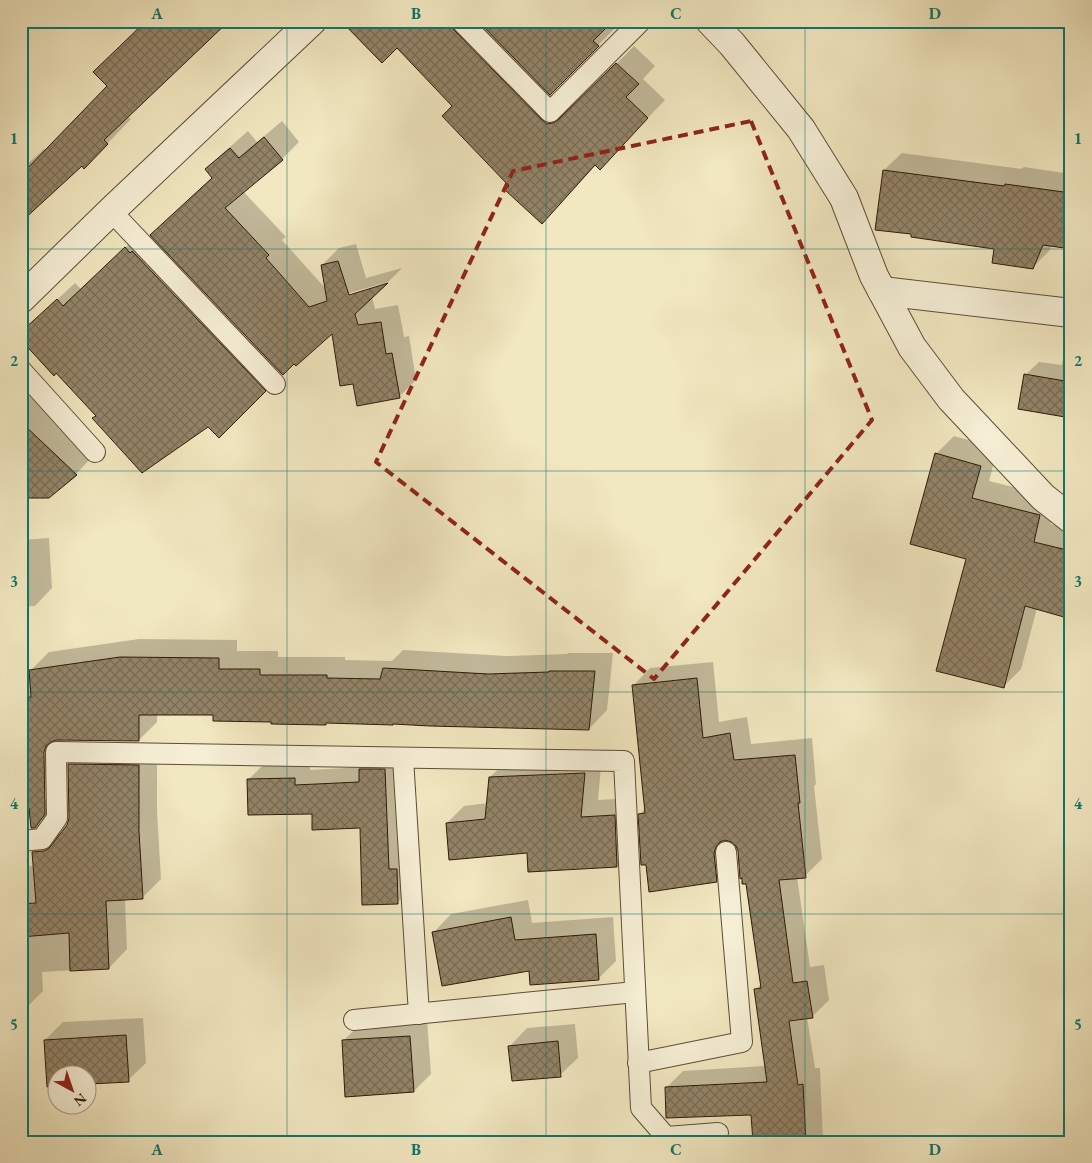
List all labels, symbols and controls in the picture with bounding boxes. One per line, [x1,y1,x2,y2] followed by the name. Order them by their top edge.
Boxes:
[150,3,163,24] text: A
[411,3,421,24] text: B
[670,3,682,24] text: C
[929,3,941,24] text: D
[10,128,18,149] text: 1
[1074,128,1082,149] text: 1
[10,350,19,371] text: 2
[1074,350,1083,371] text: 2
[10,571,18,592] text: 3
[1074,571,1082,592] text: 3
[10,793,19,814] text: 4
[1074,793,1083,814] text: 4
[10,1014,18,1035] text: 5
[1074,1014,1082,1035] text: 5
[48,1066,98,1116] north arrow
[70,1089,90,1111] text: N
[150,1139,163,1160] text: A
[411,1139,421,1160] text: B
[670,1139,682,1160] text: C
[929,1139,941,1160] text: D

